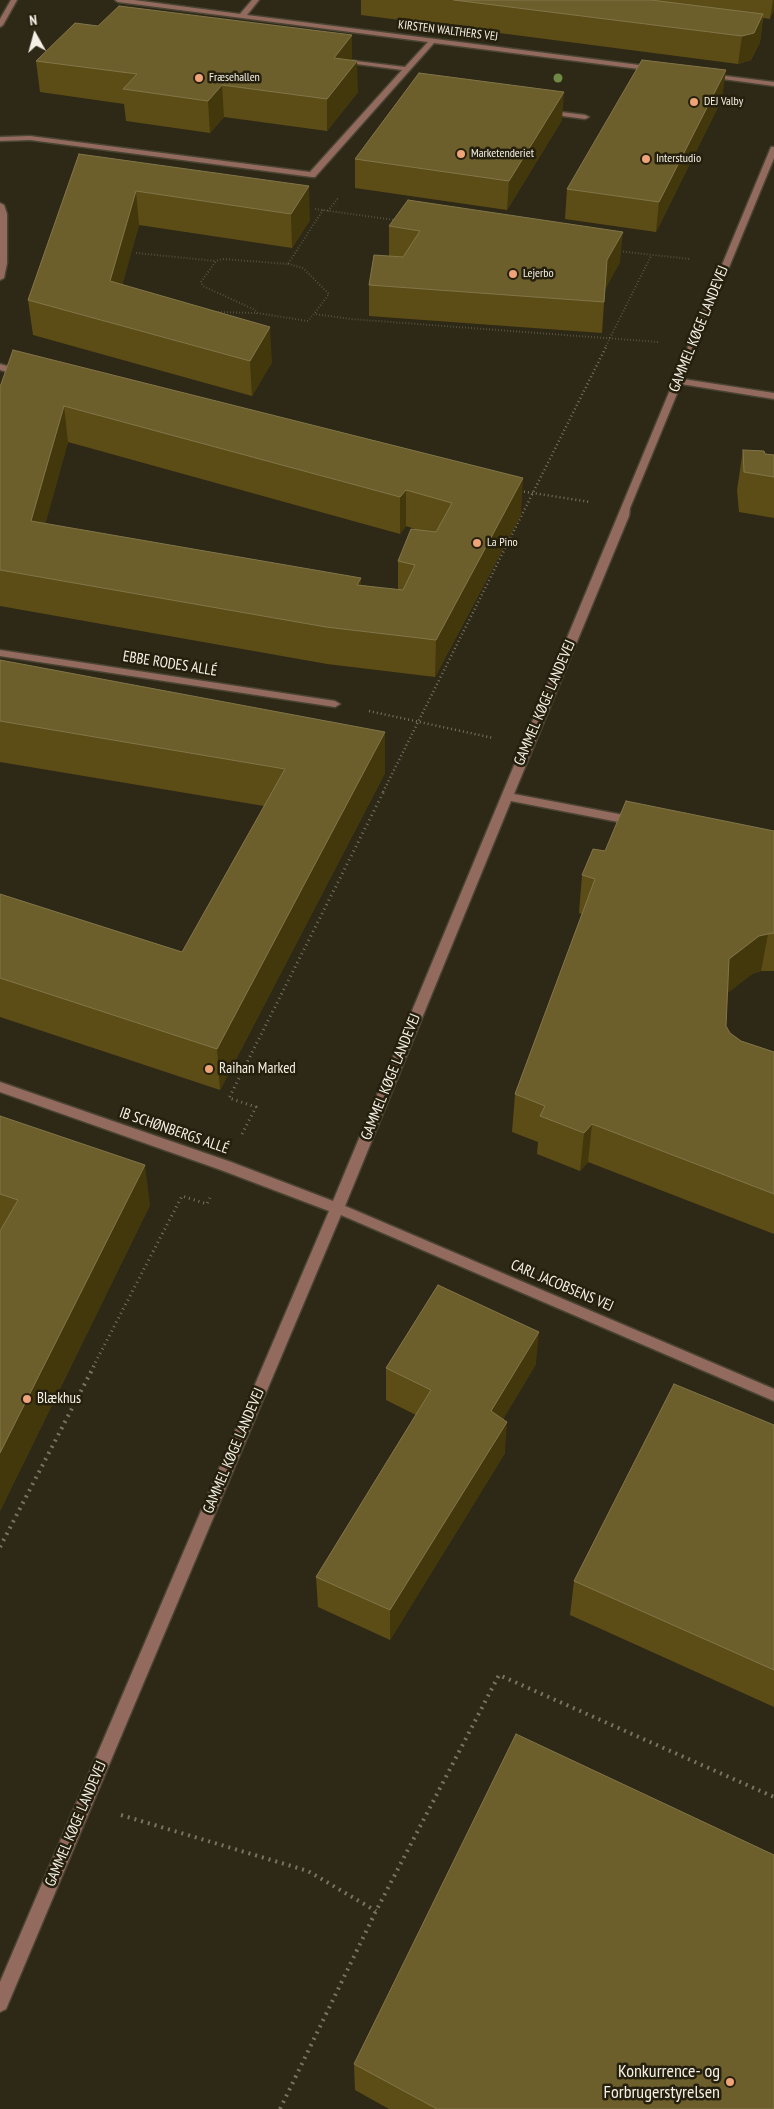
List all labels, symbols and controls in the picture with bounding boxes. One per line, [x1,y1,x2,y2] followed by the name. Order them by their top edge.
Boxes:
[10,10,60,60] north arrow
[28,11,38,30] text: N
[397,18,499,44] street label: KIRSTEN WALTHERS VEJ
[209,71,260,85] place label: Fræsehallen
[193,72,205,84] marker: Fræsehallen
[704,95,743,109] place label: DEJ Valby
[688,96,700,108] marker: DEJ Valby
[471,147,534,161] place label: Marketenderiet
[455,148,467,160] marker: Marketenderiet
[656,152,701,166] place label: Interstudio
[640,153,652,165] marker: Interstudio
[665,263,733,395] street label: GAMMEL KØGE LANDEVEJ
[523,267,554,281] place label: Lejerbo
[507,268,519,280] marker: Lejerbo
[487,536,518,550] place label: La Pino
[471,537,483,549] marker: La Pino
[510,638,580,768] street label: GAMMEL KØGE LANDEVEJ
[122,648,218,680] street label: EBBE RODES ALLÉ
[357,1011,425,1143] street label: GAMMEL KØGE LANDEVEJ
[219,1060,296,1078] place label: Raihan Marked
[203,1063,215,1075] marker: Raihan Marked
[117,1104,231,1158] street label: IB SCHØNBERGS ALLÉ
[508,1256,616,1316] street label: CARL JACOBSENS VEJ
[199,1386,269,1516] street label: GAMMEL KØGE LANDEVEJ
[37,1390,81,1408] place label: Blækhus
[21,1393,33,1405] marker: Blækhus
[41,1759,111,1889] street label: GAMMEL KØGE LANDEVEJ
[603,2061,720,2104] place label: Konkurrence- og Forbrugerstyrelsen
[724,2076,736,2088] marker: Konkurrence- og Forbrugerstyrelsen

